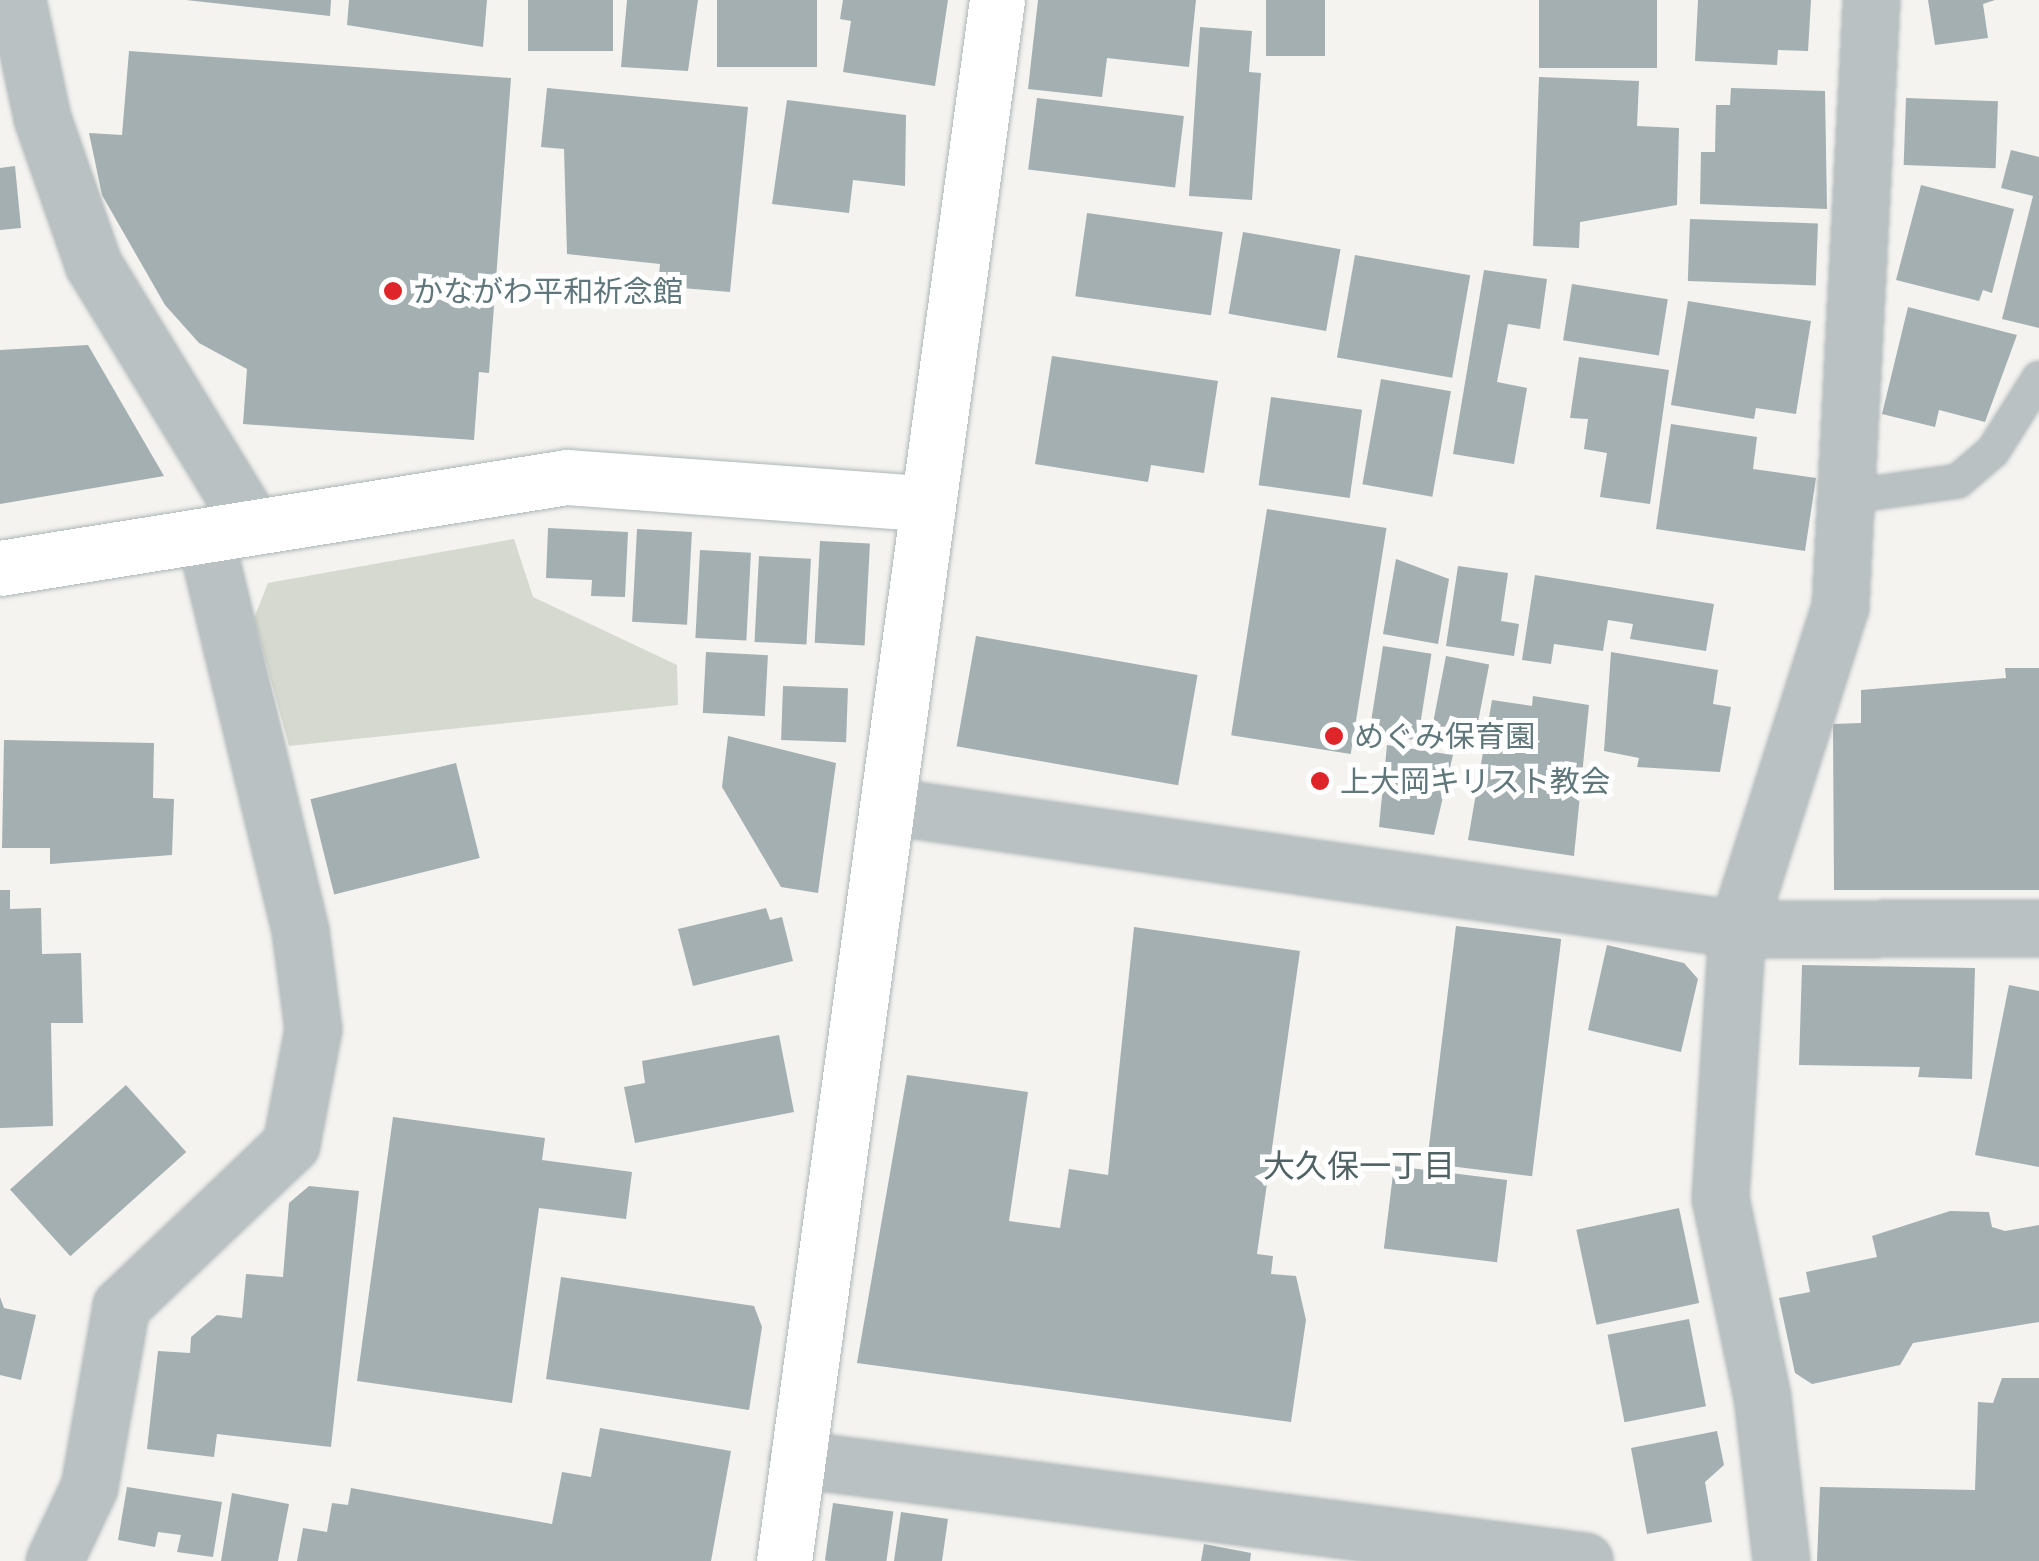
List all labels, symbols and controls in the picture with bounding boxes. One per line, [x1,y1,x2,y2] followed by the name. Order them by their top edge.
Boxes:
[413,273,683,309] place label: かながわ平和祈念館
[382,280,404,302] marker: かながわ平和祈念館
[1354,718,1534,754] place label: めぐみ保育園
[1323,725,1345,747] marker: めぐみ保育園
[1340,763,1610,799] place label: 上大岡キリスト教会
[1309,770,1331,792] marker: 上大岡キリスト教会
[1263,1146,1455,1184] district label: 大久保一丁目

